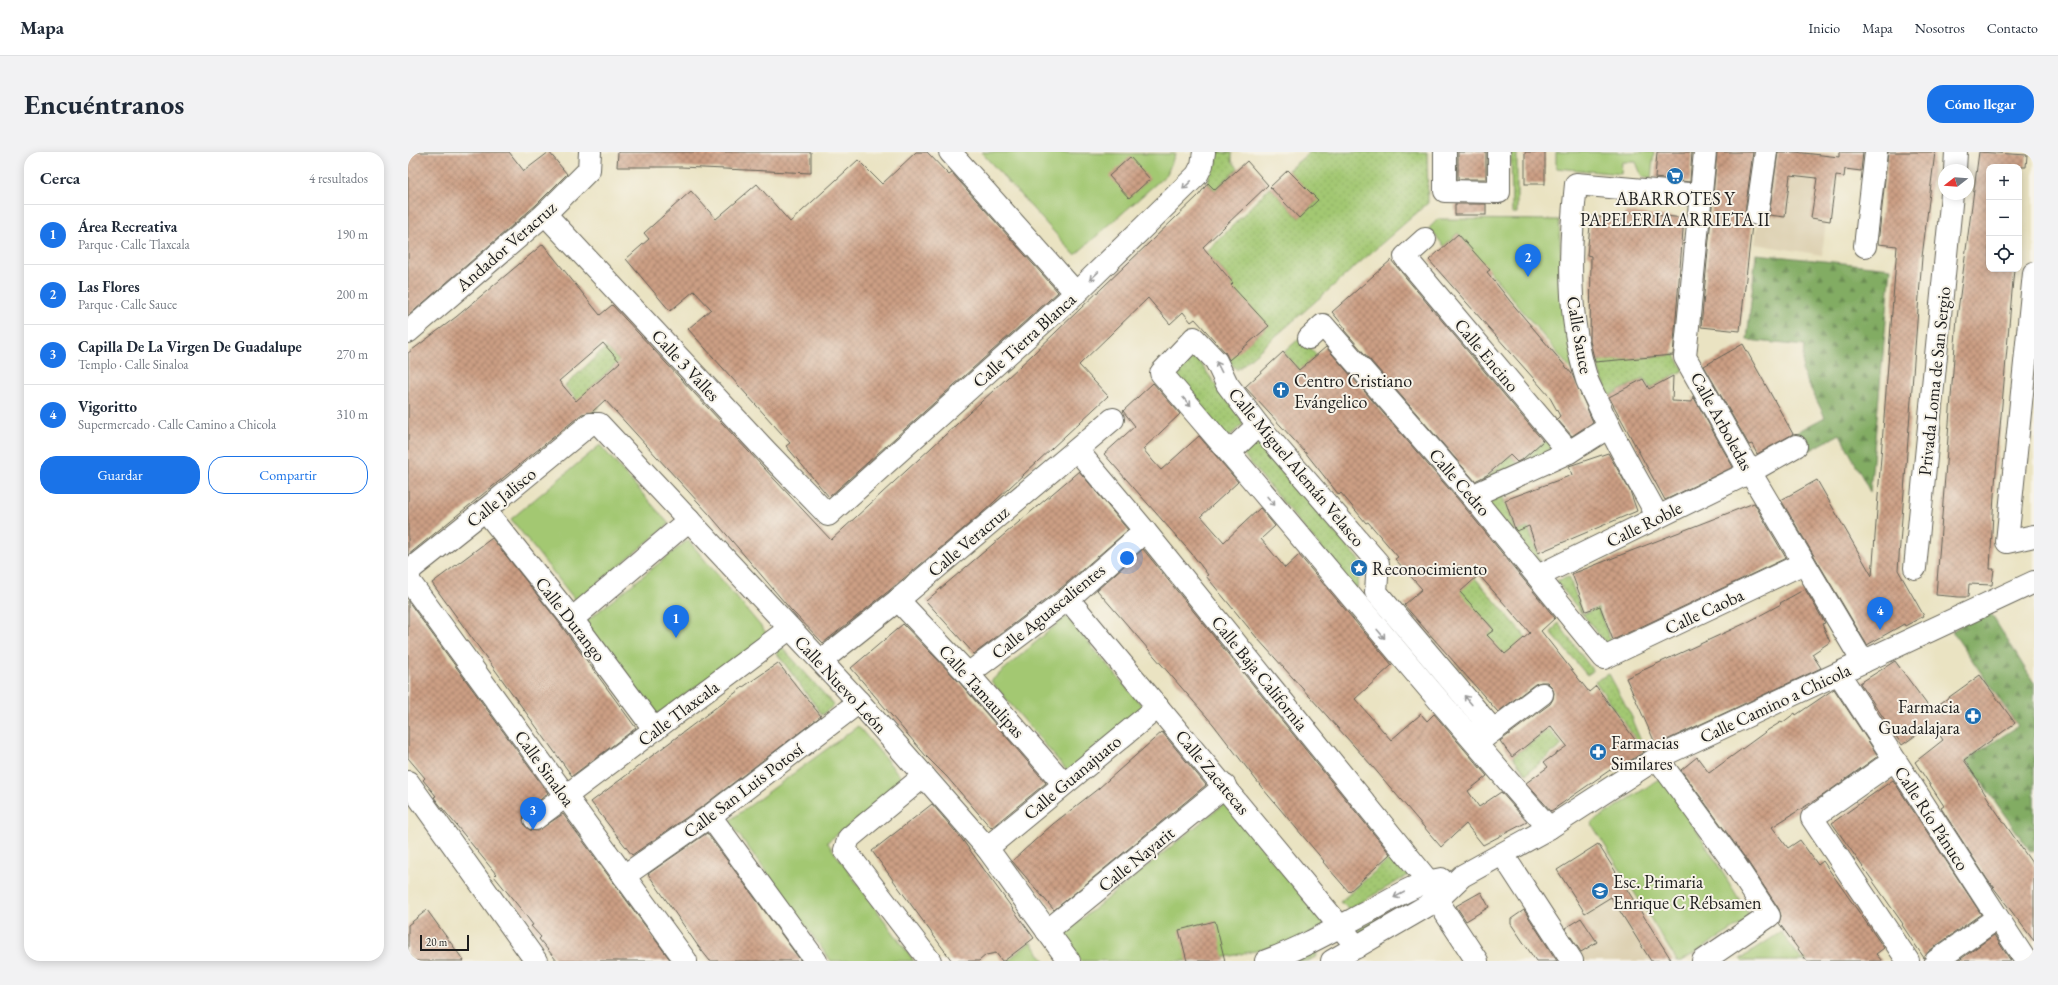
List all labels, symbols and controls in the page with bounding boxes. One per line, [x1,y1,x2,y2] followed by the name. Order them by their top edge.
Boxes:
[20,15,64,40] text: Mapa
[1809,19,1840,37] text: Inicio
[1862,19,1893,37] text: Mapa
[1915,19,1965,37] text: Nosotros
[1987,19,2038,37] text: Contacto
[1927,85,2034,123] button: Cómo llegar
[24,86,184,122] text: Encuéntranos
[1938,164,1974,200] north arrow
[1986,164,2022,272] map controls
[1986,164,2022,200] button: +
[1665,166,1685,186] supermarket icon: ABARROTES Y PAPELERIA ARRIETA II
[40,167,80,189] text: Cerca
[309,170,368,187] text: 4 resultados
[1182,180,1192,190] one-way arrow
[1580,187,1770,231] place label: ABARROTES Y PAPELERIA ARRIETA II
[450,196,561,297] street label: Andador Veracruz
[1986,200,2022,236] button: −
[78,217,177,236] text: Área Recreativa
[50,226,56,243] text: 1
[337,226,368,243] text: 190 m
[78,236,190,253] text: Parque · Calle Tlaxcala
[1986,236,2022,272] button: locate
[1515,244,1541,277] pin: 2
[1089,271,1099,281] one-way arrow
[78,277,140,296] text: Las Flores
[1913,285,1955,477] street label: Privada Loma de San Sergio
[50,286,56,303] text: 2
[337,286,368,303] text: 200 m
[968,287,1081,392] street label: Calle Tierra Blanca
[1562,294,1598,376] street label: Calle Sauce
[78,296,177,313] text: Parque · Calle Sauce
[1450,314,1524,397] street label: Calle Encino
[647,324,725,406] street label: Calle 3 Valles
[78,337,302,356] text: Capilla De La Virgen De Guadalupe
[50,346,56,363] text: 3
[337,346,368,363] text: 270 m
[78,356,189,373] text: Templo · Calle Sinaloa
[1215,361,1222,373] one-way arrow
[1686,368,1759,474] street label: Calle Arboledas
[1294,369,1412,413] place label: Centro Cristiano Evángelico
[1271,380,1291,400] church icon: Centro Cristiano Evángelico
[1224,383,1370,551] street label: Calle Miguel Alemán Velasco
[78,397,137,416] text: Vigoritto
[1182,397,1191,408] one-way arrow
[50,406,56,423] text: 4
[337,406,368,423] text: 310 m
[78,416,276,433] text: Supermercado · Calle Camino a Chicola
[1424,443,1496,521] street label: Calle Cedro
[40,456,200,494] button: Guardar
[208,456,368,494] button: Compartir
[462,462,541,532] street label: Calle Jalisco
[1266,496,1275,507] one-way arrow
[1602,496,1686,552] street label: Calle Roble
[923,500,1013,582] street label: Calle Veracruz
[1117,548,1137,568] your location
[1372,557,1487,580] place label: Reconocimiento
[986,558,1110,664] street label: Calle Aguascalientes
[1349,558,1369,578] place icon: Reconocimiento
[531,572,611,666] street label: Calle Durango
[1661,582,1748,639] street label: Calle Caoba
[1867,597,1893,630] pin: 4
[663,605,689,638] pin: 1
[1206,611,1314,736] street label: Calle Baja California
[1376,628,1385,639] one-way arrow
[790,630,893,738] street label: Calle Nuevo León
[934,639,1030,743] street label: Calle Tamaulipas
[1696,658,1855,748] street label: Calle Camino a Chicola
[633,674,724,751] street label: Calle Tlaxcala
[1463,695,1472,706] one-way arrow
[1878,695,1961,739] place label: Farmacia Guadalajara
[1963,706,1983,726] pharmacy icon: Farmacia Guadalajara
[510,725,581,811] street label: Calle Sinaloa
[1171,725,1255,819] street label: Calle Zacatecas
[1018,729,1126,825] street label: Calle Guanajuato
[1611,731,1679,775] place label: Farmacias Similares
[678,737,808,843] street label: Calle San Luis Potosí
[1588,742,1608,762] pharmacy icon: Farmacias Similares
[1890,761,1974,875] street label: Calle Río Pánuco
[520,797,546,830] pin: 3
[1093,821,1179,897] street label: Calle Nayarit
[1613,870,1762,914] place label: Esc. Primaria Enrique C Rébsamen
[1590,881,1610,901] school or university icon: Esc. Primaria Enrique C Rébsamen
[1393,892,1405,899] one-way arrow
[420,933,469,952] scale bar
[426,935,447,949] text: 20 m

